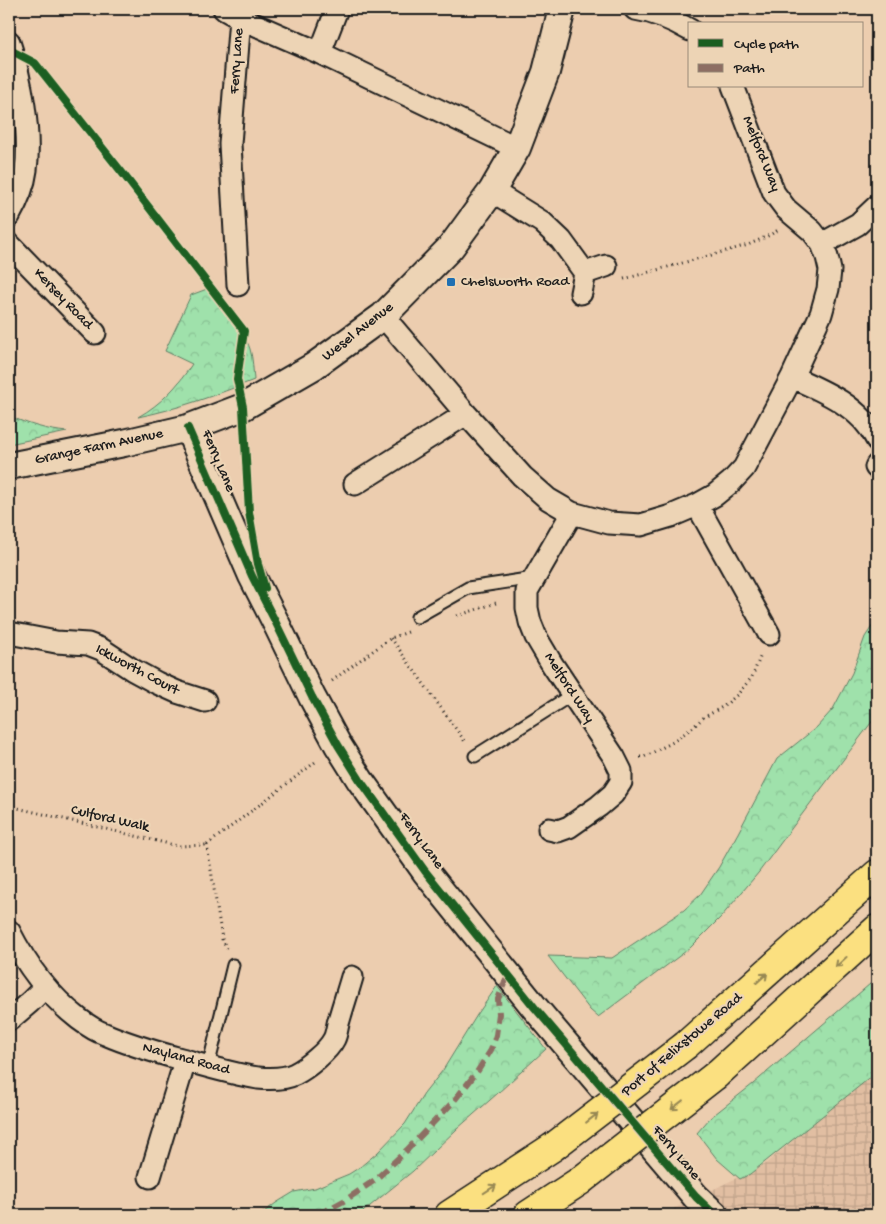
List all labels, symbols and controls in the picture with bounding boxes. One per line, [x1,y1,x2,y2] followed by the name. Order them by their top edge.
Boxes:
[688,22,864,88] legend
[226,27,248,95] street label: Ferry Lane
[734,36,799,54] text: Cycle path
[733,60,765,78] text: Path
[738,114,785,195] street label: Melford Way
[29,265,97,334] street label: Kersey Road
[461,273,570,291] place label: Chelsworth Road
[445,276,457,288] marker: Chelsworth Road
[319,298,398,365] street label: Wesel Avenue
[33,425,165,469] street label: Grange Farm Avenue
[196,426,239,495] street label: Ferry Lane
[92,640,184,700] street label: Ickworth Court
[540,650,599,727] street label: Melford Way
[69,801,152,837] street label: Culford Walk
[394,808,448,873] street label: Ferry Lane
[835,956,848,967] one-way arrow
[755,972,768,983] one-way arrow
[617,988,747,1101] street label: Port of Felixstowe Road
[141,1039,233,1080] street label: Nayland Road
[671,1100,684,1111] one-way arrow
[585,1112,598,1123] one-way arrow
[647,1121,704,1184] street label: Ferry Lane
[483,1183,497,1193] one-way arrow

